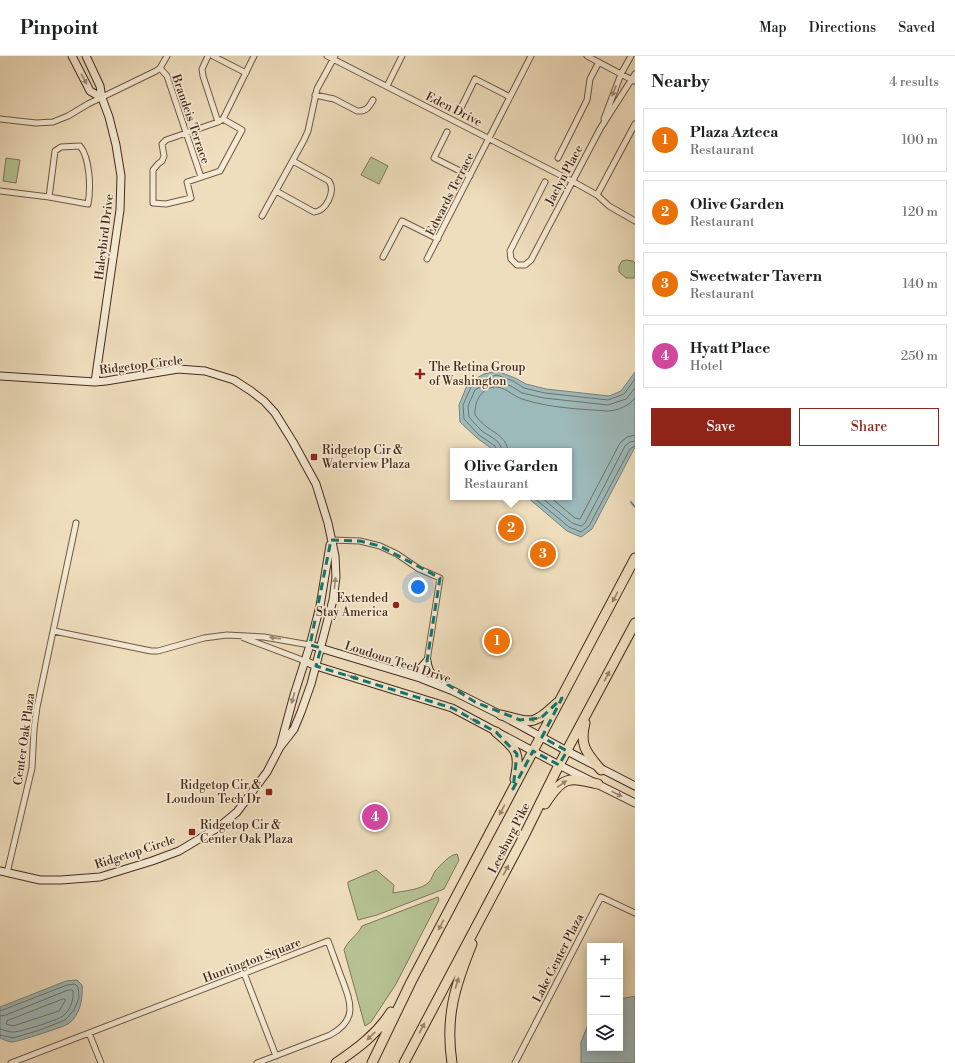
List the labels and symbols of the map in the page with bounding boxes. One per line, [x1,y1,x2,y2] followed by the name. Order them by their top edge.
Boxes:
[168,72,213,166] street label: Brandeis Terrace
[81,74,87,85] one-way arrow
[611,86,617,98] one-way arrow
[423,89,485,130] street label: Eden Drive
[542,143,587,209] street label: Jaclyn Place
[423,150,478,238] street label: Edwards Terrace
[92,193,117,281] street label: Haleybird Drive
[98,353,184,378] street label: Ridgetop Circle
[429,360,526,389] place label: The Retina Group of Washington
[414,368,426,380] marker: The Retina Group of Washington
[321,443,411,472] place label: Ridgetop Cir & Waterview Plaza
[309,452,319,462] marker: Ridgetop Cir & Waterview Plaza
[498,513,524,543] pin: 2
[530,539,556,569] pin: 3
[332,577,339,589] one-way arrow
[408,577,428,597] your location
[316,591,389,620] place label: Extended Stay America
[611,591,618,603] one-way arrow
[391,600,401,610] marker: Extended Stay America
[484,626,510,656] pin: 1
[269,635,281,641] one-way arrow
[343,638,453,687] street label: Loudoun Tech Drive
[604,670,611,682] one-way arrow
[348,674,360,680] one-way arrow
[11,691,39,786] street label: Center Oak Plaza
[290,692,296,704] one-way arrow
[529,716,541,722] one-way arrow
[470,718,481,724] one-way arrow
[166,778,261,807] place label: Ridgetop Cir & Loudoun Tech Dr
[556,781,567,788] one-way arrow
[264,787,274,797] marker: Ridgetop Cir & Loudoun Tech Dr
[611,790,622,797] one-way arrow
[485,800,534,876] street label: Leesburg Pike
[362,802,388,832] pin: 4
[499,805,505,816] one-way arrow
[200,818,294,847] place label: Ridgetop Cir & Center Oak Plaza
[187,827,197,837] marker: Ridgetop Cir & Center Oak Plaza
[93,832,178,873] street label: Ridgetop Circle
[502,864,509,876] one-way arrow
[530,910,588,1005] street label: Lake Center Plaza
[438,920,444,931] one-way arrow
[201,935,303,986] street label: Huntington Square
[454,977,460,989] one-way arrow
[418,1023,425,1034] one-way arrow
[366,1031,376,1041] one-way arrow

